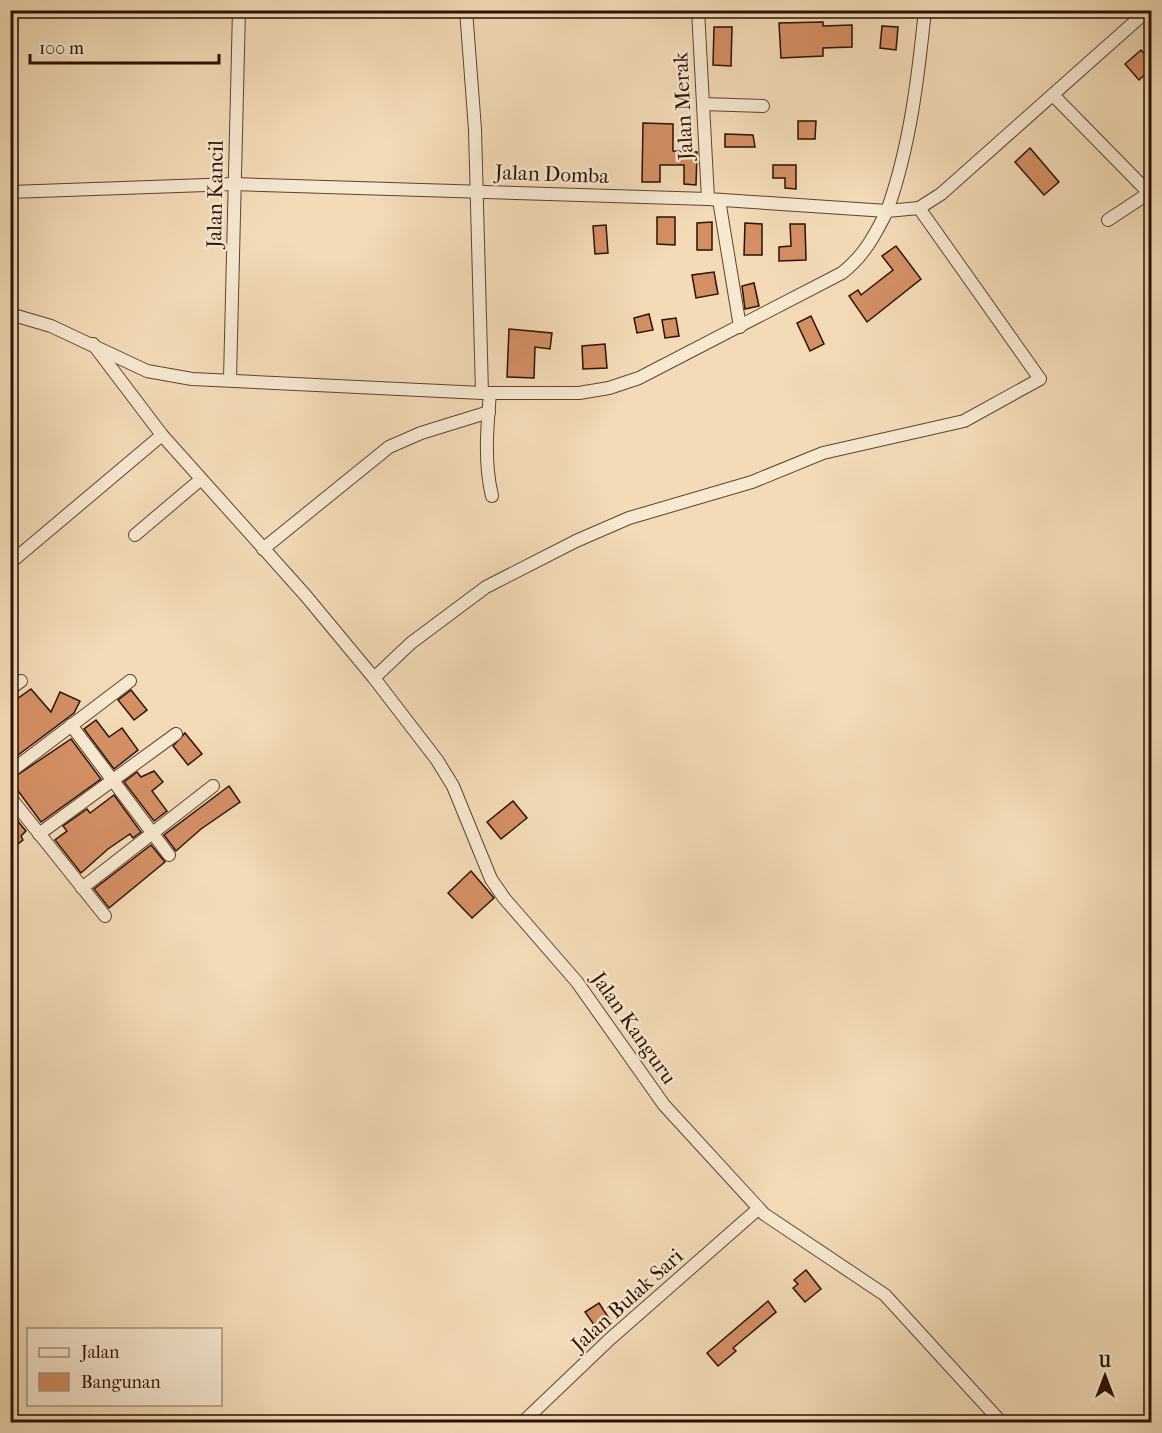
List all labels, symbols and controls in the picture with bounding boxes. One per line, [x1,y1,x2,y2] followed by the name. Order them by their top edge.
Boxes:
[30,27,219,65] scale bar
[39,38,84,59] text: 100 m
[668,51,698,163] street label: Jalan Merak
[202,140,228,250] street label: Jalan Kancil
[493,160,610,188] street label: Jalan Domba
[585,966,681,1089] street label: Jalan Kanguru
[565,1244,688,1358] street label: Jalan Bulak Sari
[27,1328,222,1406] legend
[79,1342,120,1363] text: Jalan
[1075,1346,1135,1406] north arrow
[1098,1352,1112,1371] text: U
[81,1372,161,1393] text: Bangunan

